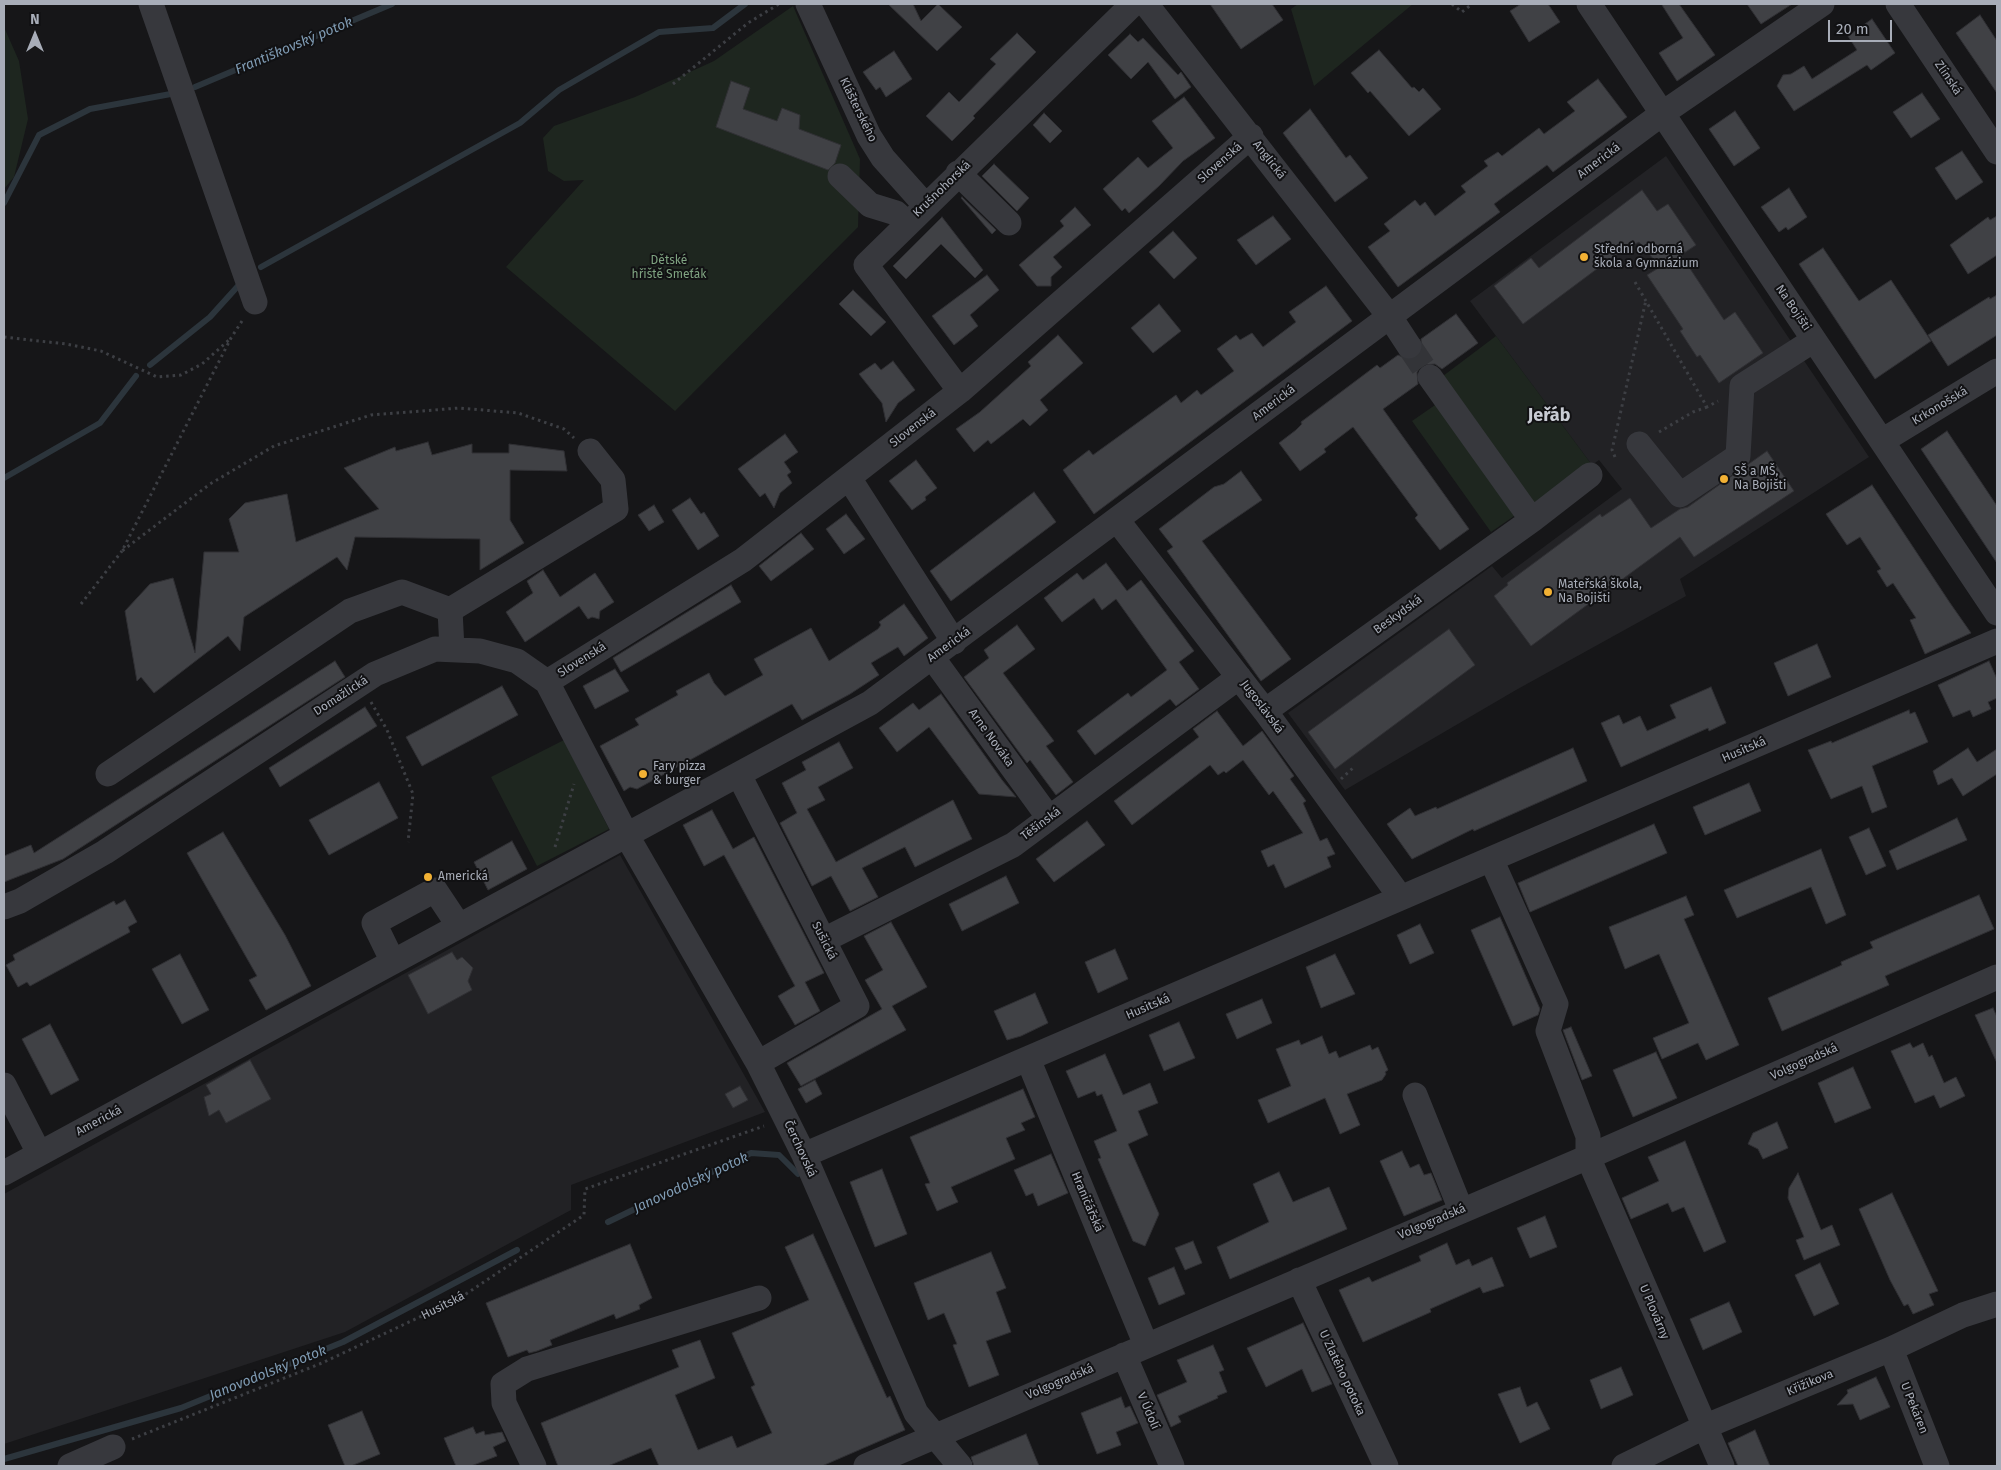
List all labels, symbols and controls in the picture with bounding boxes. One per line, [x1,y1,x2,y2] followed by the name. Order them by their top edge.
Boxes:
[10,10,60,60] north arrow
[1831,10,1895,42] scale bar
[30,11,40,28] text: N
[233,14,355,78] water label: Františkovský potok
[1836,20,1869,38] text: 20 m
[1931,58,1965,98] street label: Zlínská
[836,75,880,145] street label: Klášterského
[1249,138,1289,182] street label: Anglická
[1195,140,1245,186] street label: Slovenská
[1575,140,1623,182] street label: Americká
[910,158,974,220] street label: Krušnohorská
[1594,243,1699,271] place label: Střední odborná škola a Gymnázium
[1578,251,1590,263] marker: Střední odborná škola a Gymnázium
[632,254,706,282] park label: Dětské hřiště Smeťák
[1772,282,1814,334] street label: Na Bojišti
[1250,382,1298,424] street label: Americká
[1910,384,1970,428] street label: Krkonošská
[1528,405,1570,427] district label: Jeřáb
[887,406,939,450] street label: Slovenská
[1734,465,1786,493] place label: SŠ a MŠ, Na Bojišti
[1718,473,1730,485] marker: SŠ a MŠ, Na Bojišti
[1558,578,1642,606] place label: Mateřská škola, Na Bojišti
[1542,586,1554,598] marker: Mateřská škola, Na Bojišti
[1371,593,1425,637] street label: Beskydská
[925,624,973,666] street label: Americká
[555,639,609,681] street label: Slovenská
[311,673,371,719] street label: Domažlická
[1237,678,1287,736] street label: Jugoslávská
[965,706,1017,770] street label: Arne Nováka
[1720,734,1768,766] street label: Husitská
[653,760,706,788] place label: Fary pizza & burger
[637,768,649,780] marker: Fary pizza & burger
[1018,804,1064,844] street label: Těšínská
[438,870,488,884] place label: Americká
[422,871,434,883] marker: Americká
[808,920,840,962] street label: Sušická
[1124,991,1172,1023] street label: Husitská
[1768,1041,1840,1083] street label: Volgogradská
[74,1103,124,1139] street label: Americká
[781,1118,819,1180] street label: Čerchovská
[631,1149,751,1217] water label: Janovodolský potok
[1068,1170,1106,1234] street label: Hraničářská
[1396,1201,1468,1243] street label: Volgogradská
[1636,1282,1672,1342] street label: U Plovárny
[419,1289,467,1323] street label: Husitská
[1316,1328,1368,1418] street label: U Zlatého potoka
[207,1342,329,1404] water label: Janovodolský potok
[1024,1361,1096,1403] street label: Volgogradská
[1785,1367,1835,1399] street label: Křižíkova
[1897,1380,1931,1436] street label: U Pekáren
[1134,1390,1162,1432] street label: V Údolí

